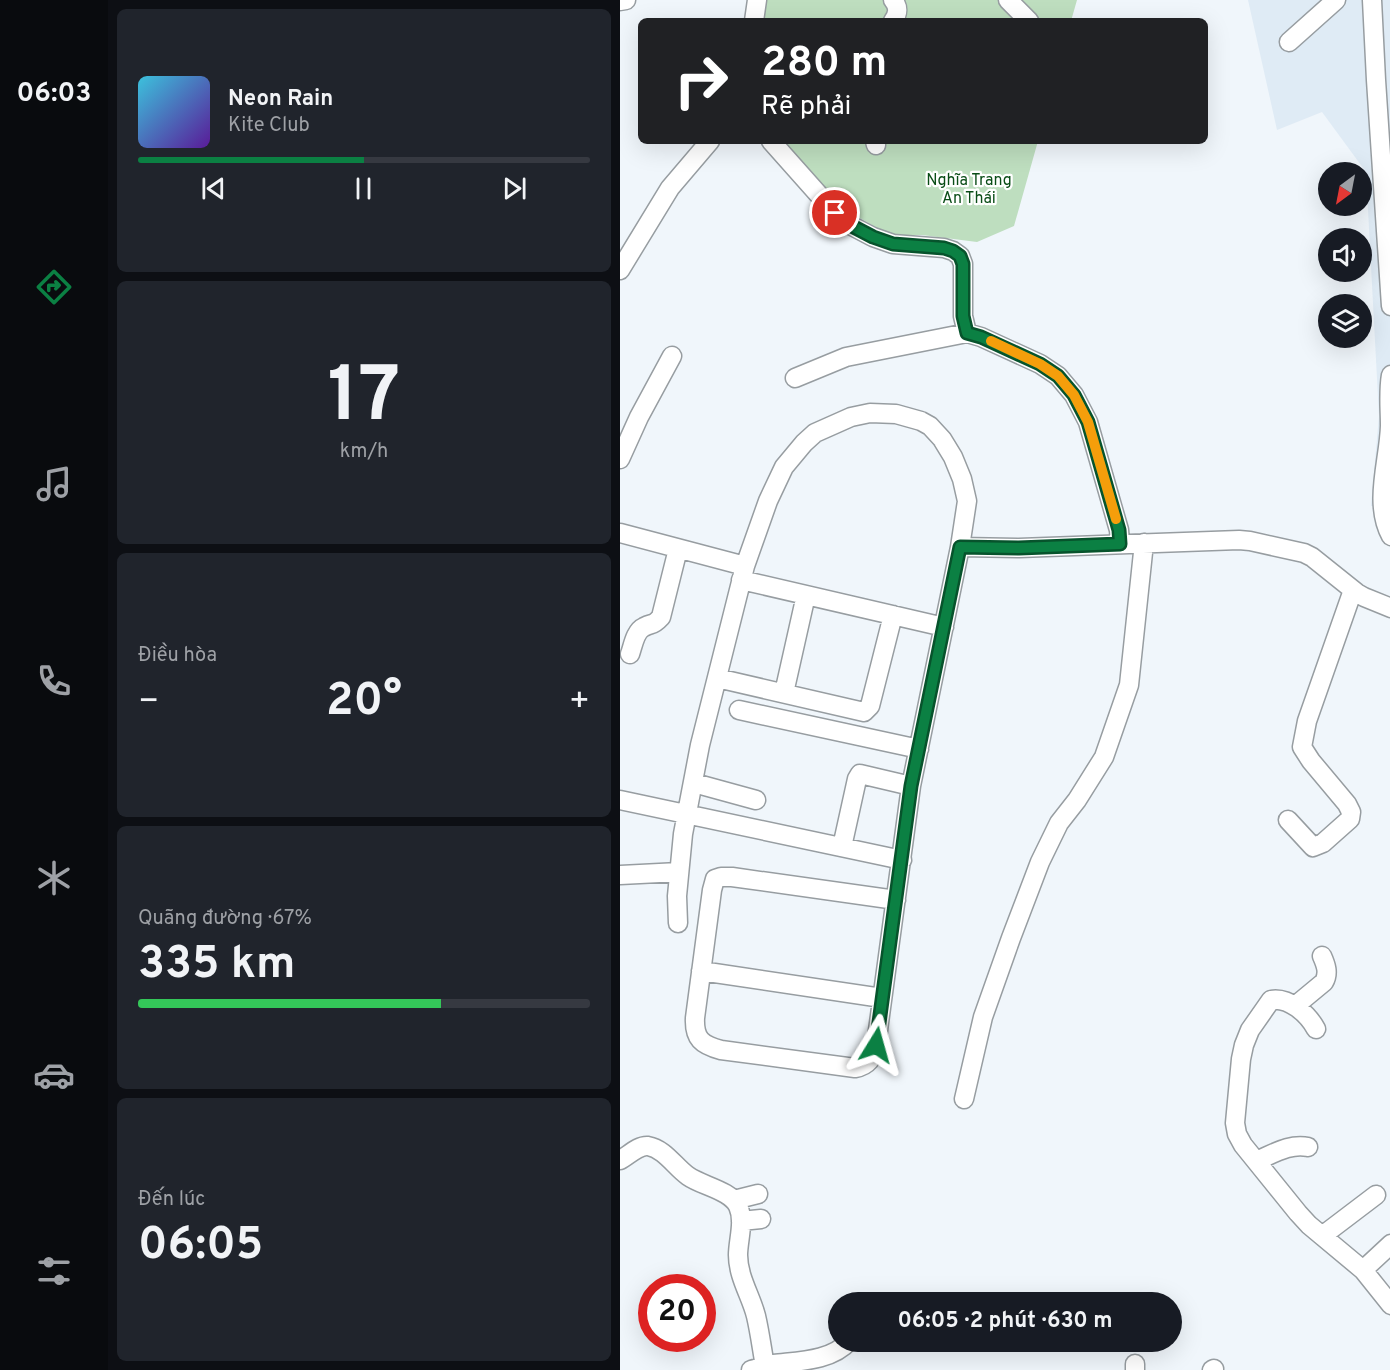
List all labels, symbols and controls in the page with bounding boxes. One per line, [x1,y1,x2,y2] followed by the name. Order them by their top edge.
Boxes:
[761,38,887,91] text: 280 m
[662,42,740,120] icon: right
[17,77,91,111] text: 06:03
[228,86,333,113] text: Neon Rain
[761,90,851,124] text: Rẽ phải
[228,113,310,139] text: Kite Club
[1318,162,1372,216] north arrow
[1318,162,1372,348] map controls
[926,171,1012,209] park label: Nghĩa Trang An Thái
[197,172,230,205] icon: previous
[347,172,380,205] icon: pause
[498,172,531,205] icon: next
[809,187,860,238] pin
[818,196,851,229] icon: arrive
[1318,228,1372,282] button: sound
[33,266,75,308] icon: directions
[1318,294,1372,348] button: layers
[328,350,400,449] text: 17
[340,439,388,465] text: km/h
[33,463,75,505] icon: music
[138,643,217,669] text: Điều hòa
[33,660,75,702] icon: phone
[326,674,402,731] text: 20°
[138,682,159,724] text: −
[569,682,590,724] text: +
[33,857,75,899] icon: climate
[138,906,312,932] text: Quãng đường · 67%
[138,937,295,994] text: 335 km
[844,1013,908,1077] position arrow
[33,1054,75,1096] icon: car
[138,1187,205,1213] text: Đến lúc
[138,1218,263,1275] text: 06:05
[33,1250,75,1292] icon: filters
[638,1274,716,1352] speed limit sign: 20
[897,1308,1113,1335] text: 06:05 · 2 phút · 630 m

